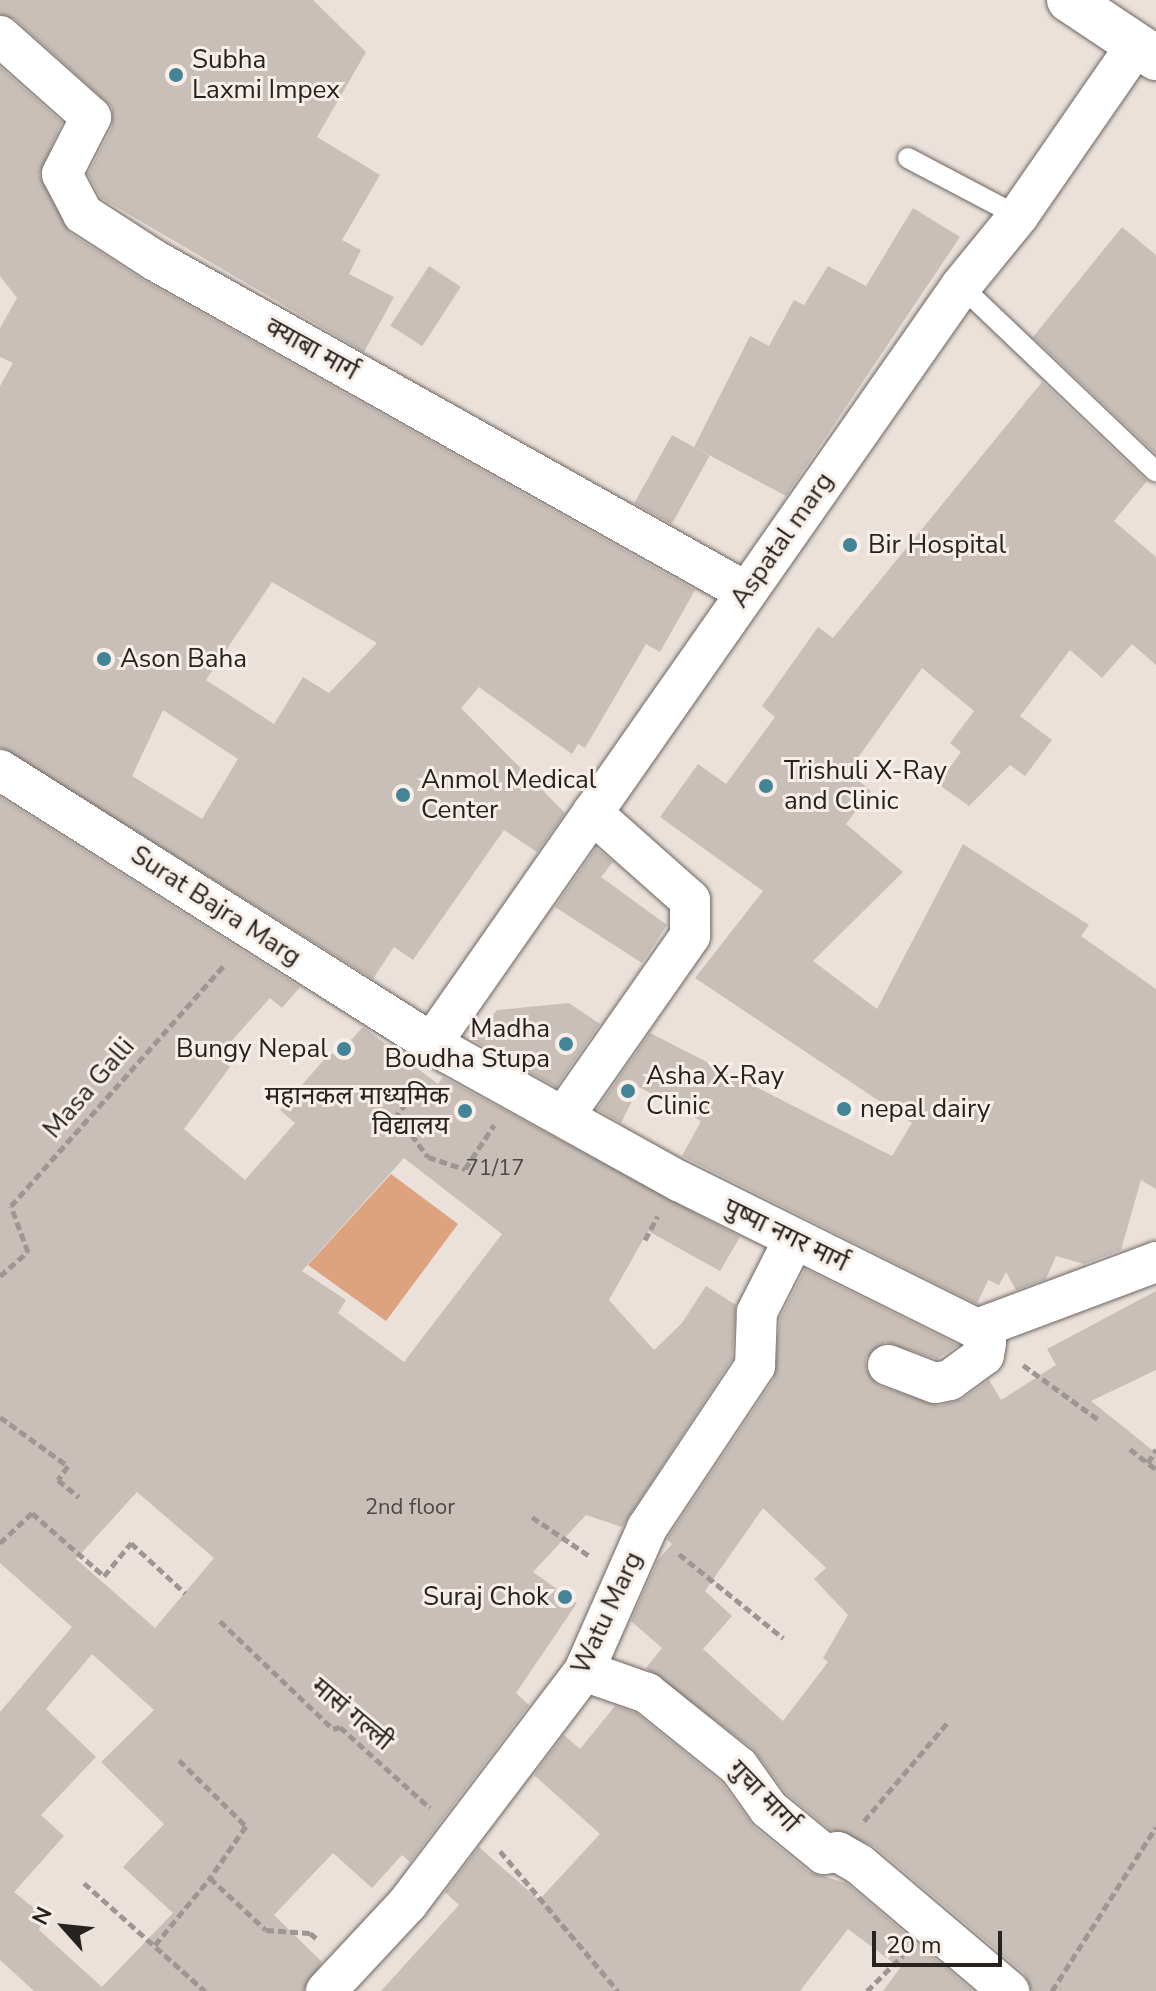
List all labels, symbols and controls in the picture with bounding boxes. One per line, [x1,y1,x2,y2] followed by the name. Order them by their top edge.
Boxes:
[192,44,340,106] place label: Subha Laxmi Impex
[167,66,185,84] marker: Subha Laxmi Impex
[260,311,364,387] street label: क्याबा मार्ग
[724,466,840,614] street label: Aspatal marg
[868,529,1006,561] place label: Bir Hospital
[839,534,861,556] marker: Bir Hospital
[120,643,247,675] place label: Ason Baha
[95,650,113,668] marker: Ason Baha
[784,755,947,816] place label: Trishuli X-Ray and Clinic
[421,764,596,826] place label: Anmol Medical Center
[755,775,777,797] marker: Trishuli X-Ray and Clinic
[392,784,414,806] marker: Anmol Medical Center
[125,839,307,973] street label: Surat Bajra Marg
[384,1013,550,1074] place label: Madha Boudha Stupa
[37,1031,141,1145] street label: Masa Galli
[176,1033,328,1065] place label: Bungy Nepal
[557,1035,575,1053] marker: Madha Boudha Stupa
[335,1040,353,1058] marker: Bungy Nepal
[646,1060,784,1122] place label: Asha X-Ray Clinic
[265,1080,449,1142] place label: महानकल माध्यमिक विद्यालय
[617,1080,639,1102] marker: Asha X-Ray Clinic
[860,1093,990,1125] place label: nepal dairy
[835,1100,853,1118] marker: nepal dairy
[456,1102,474,1120] marker: महानकल माध्यमिक विद्यालय
[465,1156,525,1182] house number: 71/17
[719,1191,853,1279] street label: पुष्पा नगर मार्ग
[365,1495,455,1521] house number: 2nd floor
[565,1547,649,1679] street label: Watu Marg
[423,1581,549,1613] place label: Suraj Chok
[556,1588,574,1606] marker: Suraj Chok
[305,1671,399,1757] street label: मासं गल्ली
[722,1753,806,1839] street label: गुचा मार्गा
[24,1887,104,1967] north arrow
[26,1902,60,1930] text: N
[876,1915,1006,1965] scale bar
[886,1929,942,1961] text: 20 m

